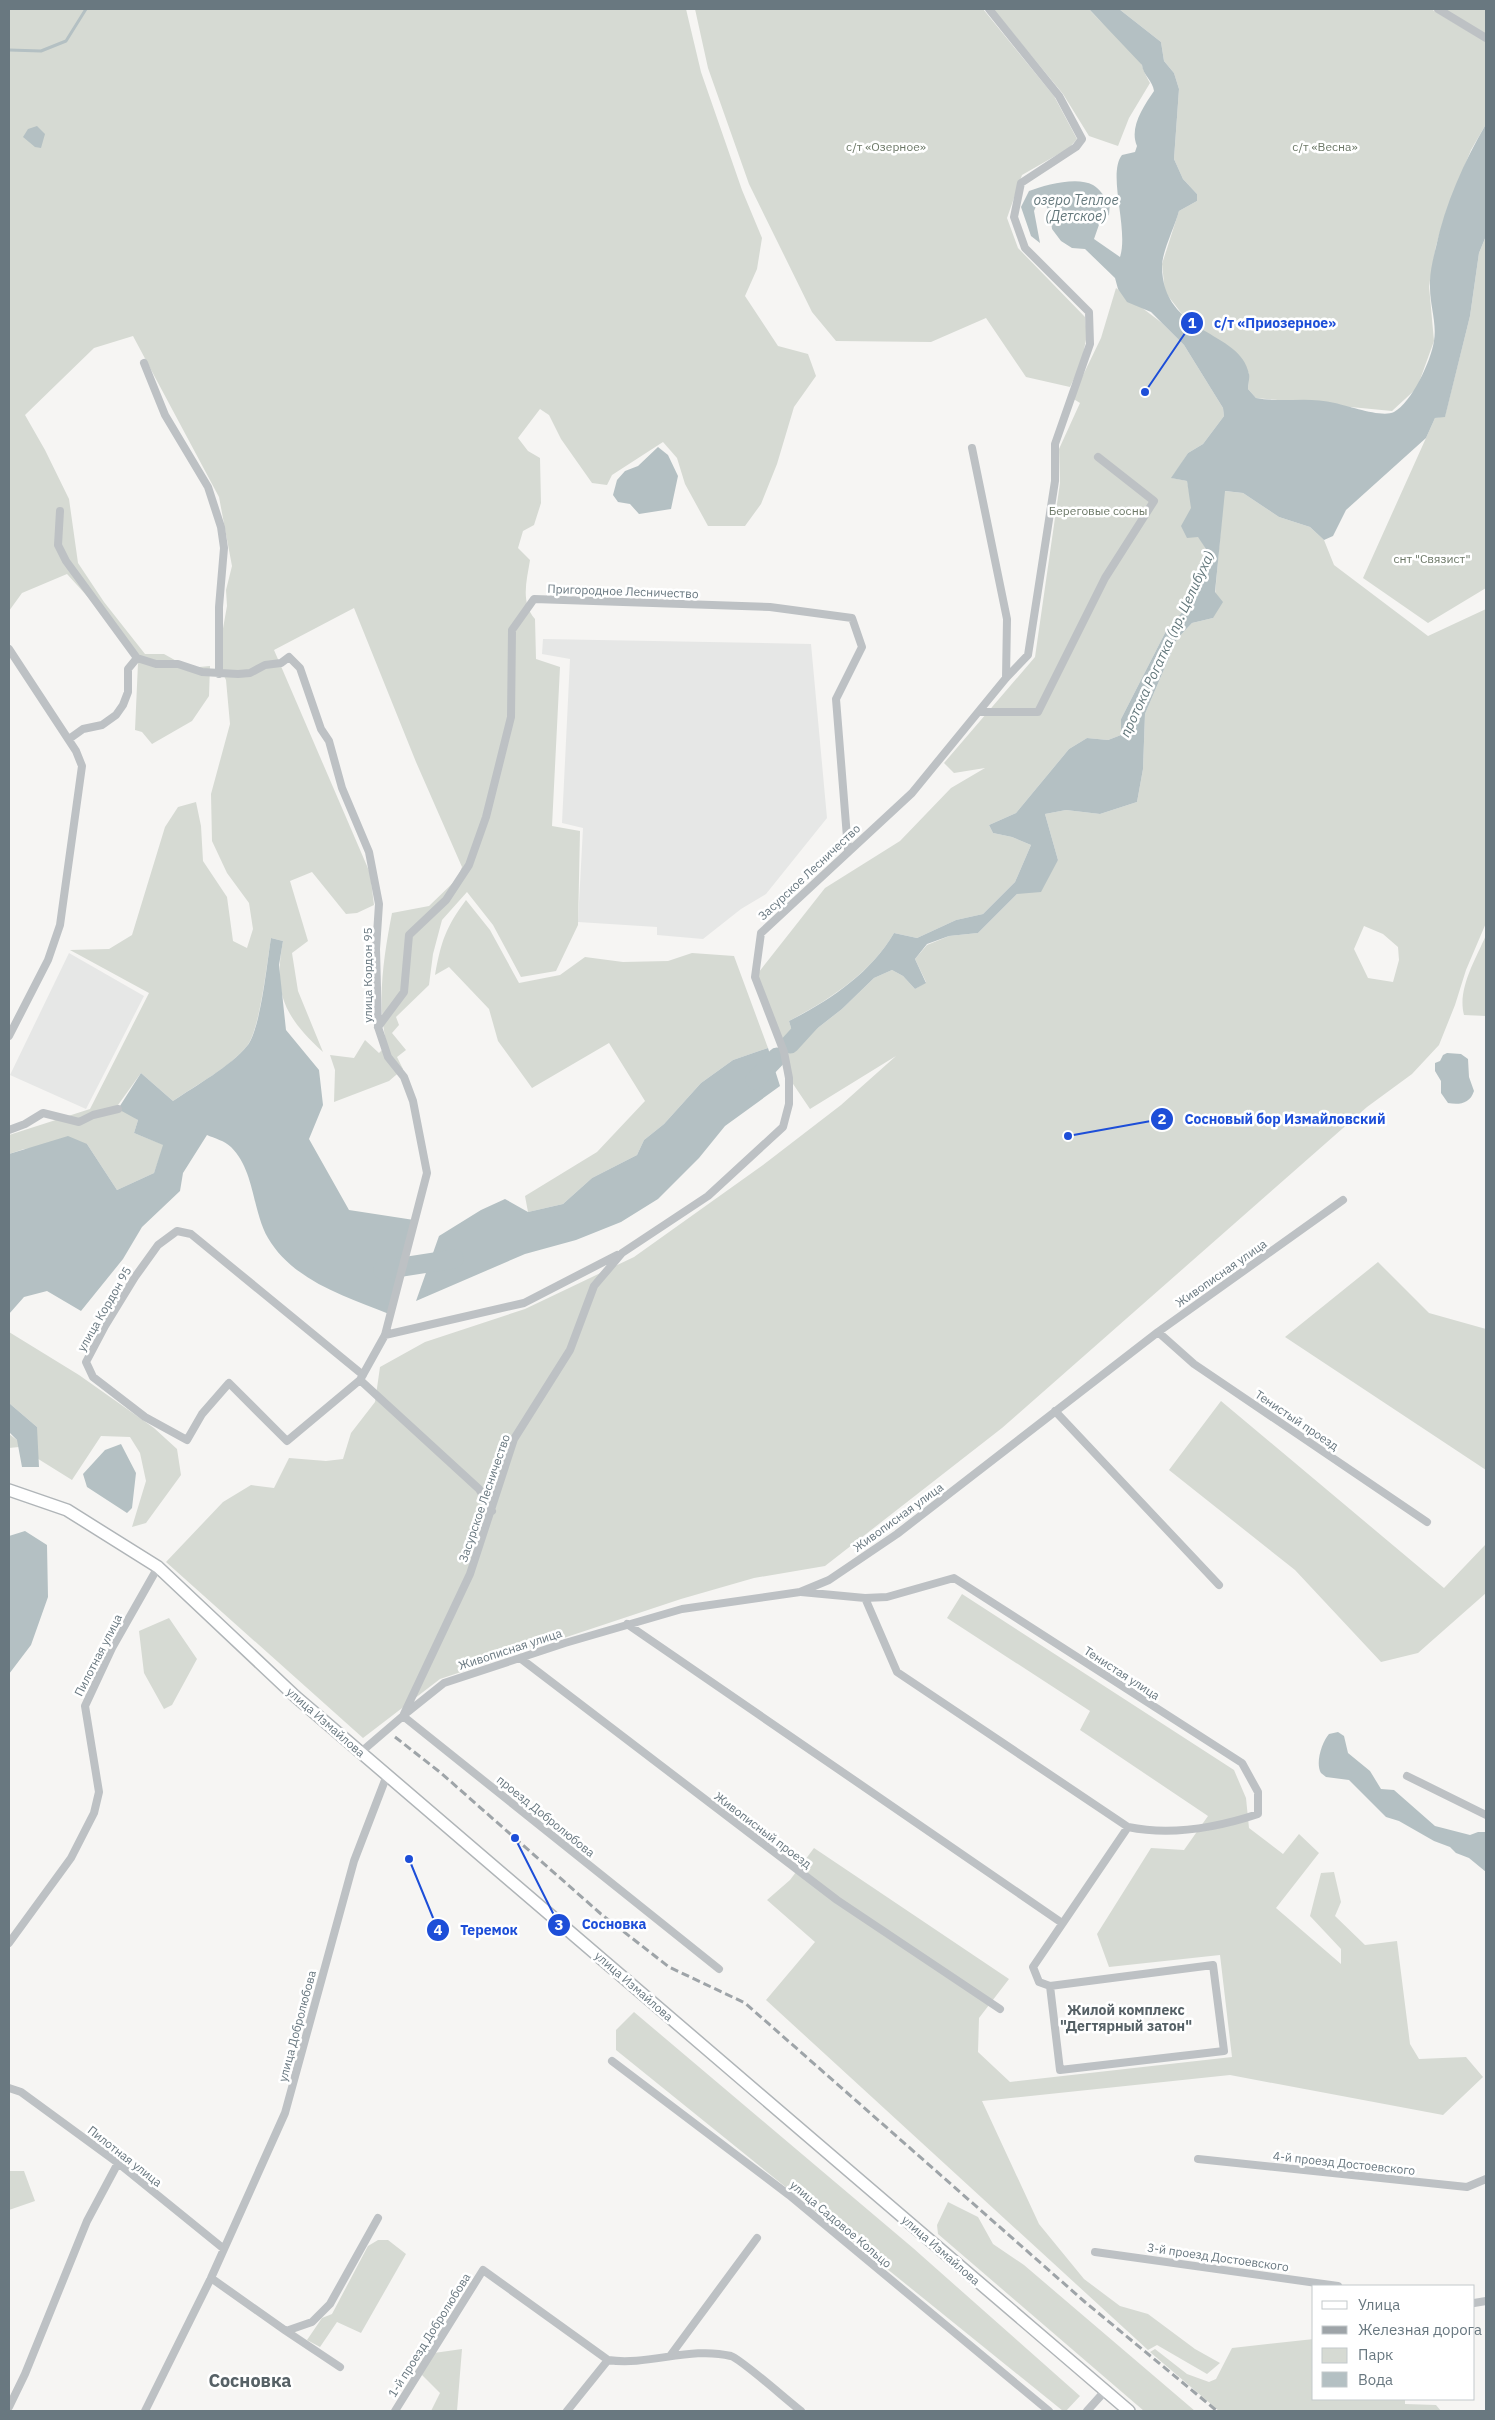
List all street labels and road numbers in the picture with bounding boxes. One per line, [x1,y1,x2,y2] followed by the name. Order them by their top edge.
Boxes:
[547,581,699,601] street label: Пригородное Лесничество
[755,821,863,923] street label: Засурское Лесничество
[360,927,375,1023] street label: улица Кордон 95
[1172,1236,1270,1310] street label: Живописная улица
[74,1264,134,1354] street label: улица Кордон 95
[1252,1387,1342,1453] street label: Тенистый проезд
[455,1432,513,1564] street label: Засурское Лесничество
[850,1479,947,1555] street label: Живописная улица
[71,1611,125,1699] street label: Пилотная улица
[456,1625,564,1673] street label: Живописная улица
[1081,1643,1163,1703] street label: Тенистая улица
[284,1684,369,1760] street label: улица Измайлова
[494,1772,598,1861] street label: проезд Добролюбова
[711,1788,815,1872] street label: Живописный проезд
[592,1948,677,2024] street label: улица Измайлова
[275,1968,319,2083] street label: улица Добролюбова
[85,2122,166,2190] street label: Пилотная улица
[1272,2148,1416,2178] street label: 4-й проезд Достоевского
[787,2177,895,2271] street label: улица Садовое Кольцо
[899,2212,984,2288] street label: улица Измайлова
[1146,2240,1290,2274] street label: 3-й проезд Достоевского
[385,2270,474,2400] street label: 1-й проезд Добролюбова

